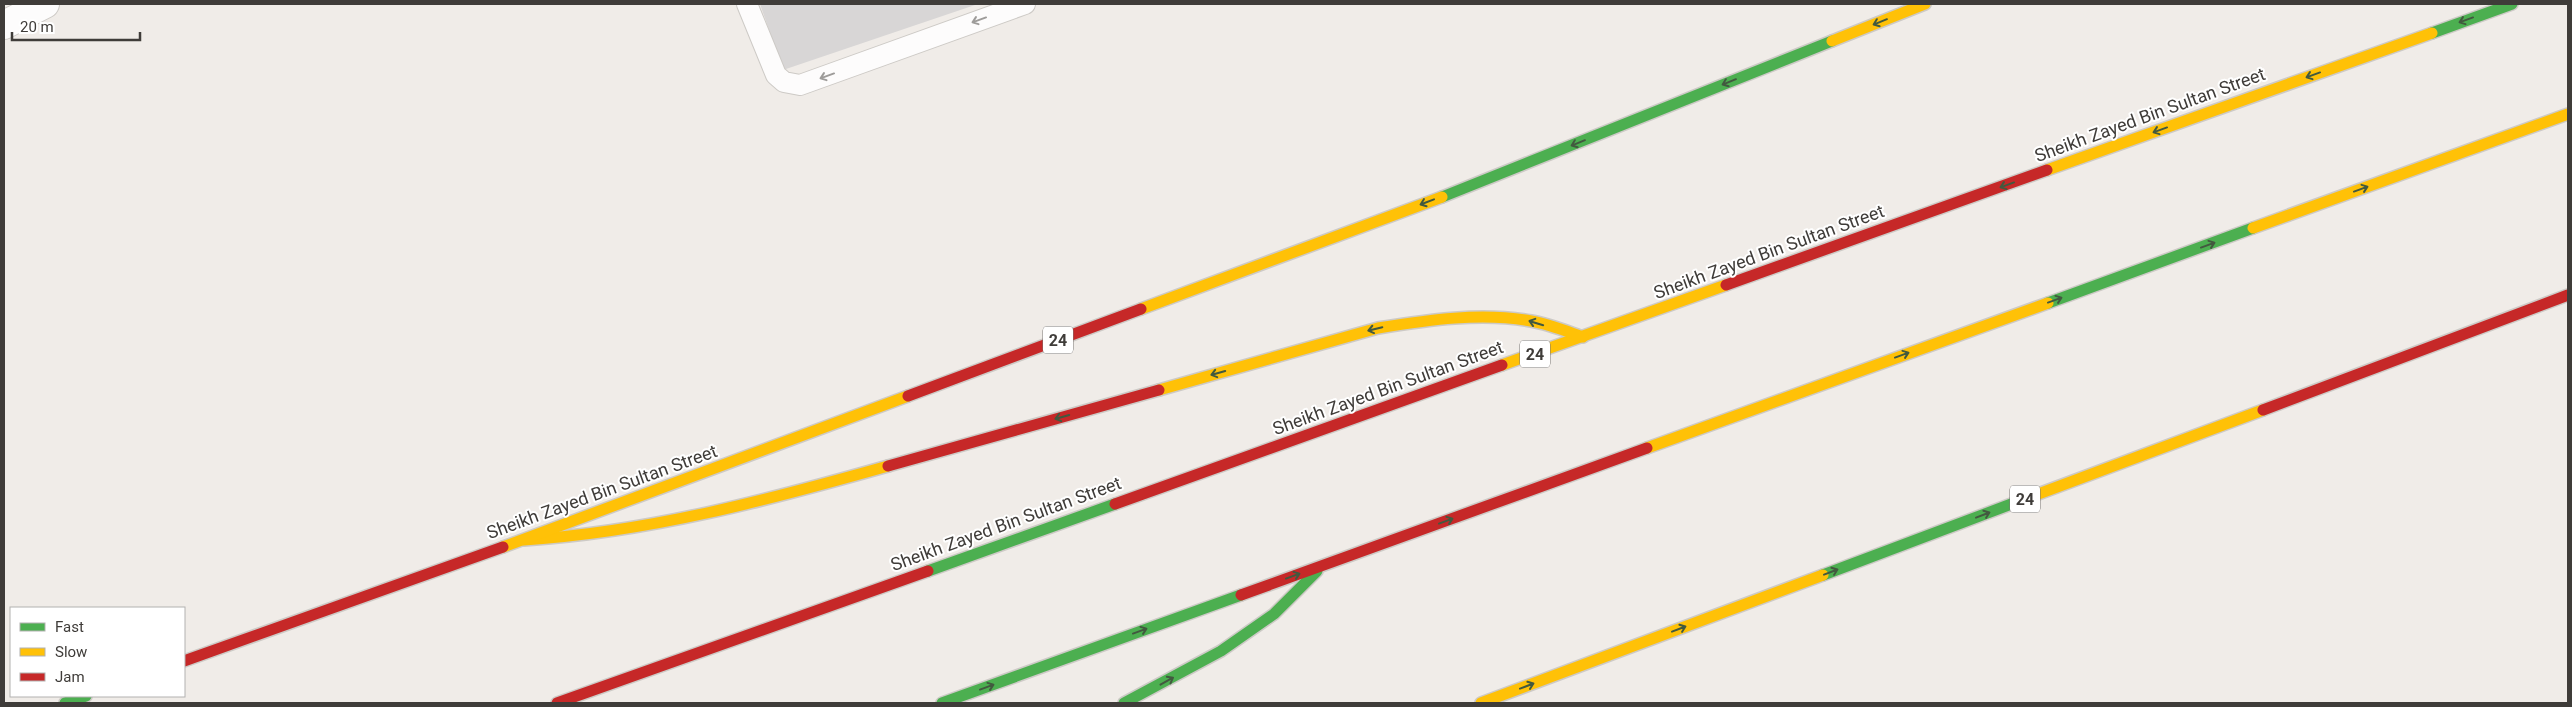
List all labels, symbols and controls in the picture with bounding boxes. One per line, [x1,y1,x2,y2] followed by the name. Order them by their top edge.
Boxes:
[12,10,140,42] scale bar
[972,16,988,25] one-way arrow
[2459,16,2474,25] one-way arrow
[20,18,54,36] text: 20 m
[1873,18,1888,27] one-way arrow
[2032,63,2268,166] street label: Sheikh Zayed Bin Sultan Street
[2306,71,2321,80] one-way arrow
[820,72,835,81] one-way arrow
[1722,78,1737,88] one-way arrow
[2153,126,2168,135] one-way arrow
[1571,139,1586,148] one-way arrow
[2000,181,2015,190] one-way arrow
[2352,184,2368,193] one-way arrow
[1420,198,1435,207] one-way arrow
[1651,200,1887,303] street label: Sheikh Zayed Bin Sultan Street
[2200,240,2215,249] one-way arrow
[2047,295,2062,304] one-way arrow
[1528,318,1544,328] one-way arrow
[1367,325,1383,334] one-way arrow
[1043,326,1073,354] road number: 24
[1270,336,1506,439] street label: Sheikh Zayed Bin Sultan Street
[1520,340,1550,368] road number: 24
[1894,350,1910,359] one-way arrow
[1211,368,1227,378] one-way arrow
[1054,412,1070,422] one-way arrow
[484,440,720,543] street label: Sheikh Zayed Bin Sultan Street
[888,472,1124,575] street label: Sheikh Zayed Bin Sultan Street
[2010,486,2040,512] road number: 24
[1975,510,1990,519] one-way arrow
[1437,515,1453,525] one-way arrow
[1823,567,1838,576] one-way arrow
[1285,571,1300,580] one-way arrow
[10,607,185,697] legend
[55,618,84,636] text: Fast
[1671,624,1686,633] one-way arrow
[1132,626,1147,635] one-way arrow
[55,643,87,661] text: Slow
[55,668,85,686] text: Jam
[1160,676,1174,686] one-way arrow
[1518,681,1534,690] one-way arrow
[979,682,995,691] one-way arrow

